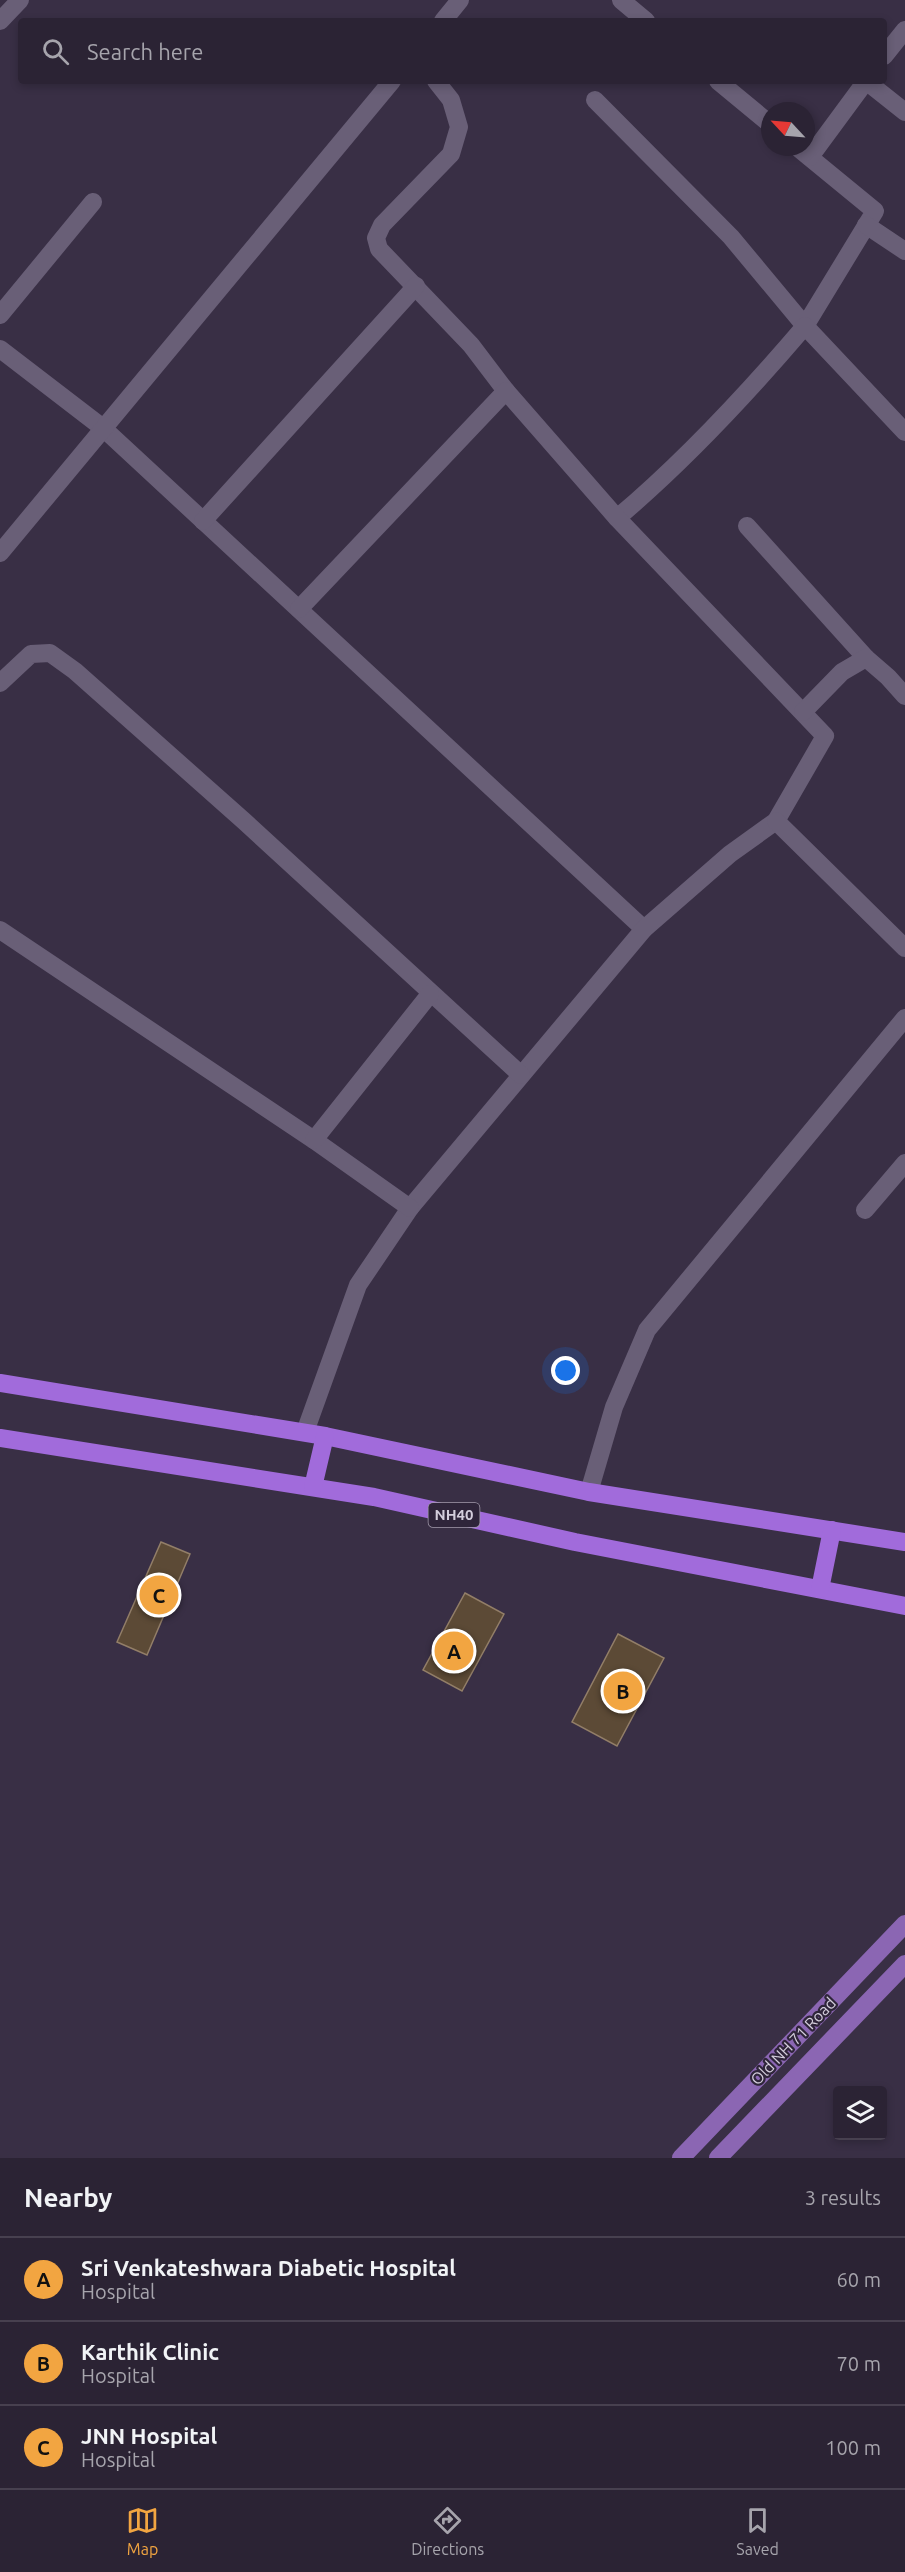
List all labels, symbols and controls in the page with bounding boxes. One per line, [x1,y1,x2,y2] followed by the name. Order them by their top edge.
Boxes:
[18,18,887,84] search box
[39,35,72,68] icon: search
[87,39,203,64] text: Search here
[761,102,815,156] north arrow
[551,1356,580,1385] your location
[428,1503,480,1527] road number: NH40
[140,1572,178,1618] pin: C
[434,1628,474,1674] pin: A
[604,1668,642,1714] pin: B
[747,1994,839,2088] street label: Old NH 71 Road
[833,2086,887,2140] map controls
[833,2086,887,2140] button: layers
[24,2183,112,2212] text: Nearby
[805,2186,881,2209] text: 3 results
[81,2255,456,2280] text: Sri Venkateshwara Diabetic Hospital
[36,2268,51,2291] text: A
[837,2268,881,2291] text: 60 m
[81,2280,155,2303] text: Hospital
[81,2339,219,2364] text: Karthik Clinic
[37,2352,50,2375] text: B
[837,2352,881,2375] text: 70 m
[81,2364,155,2387] text: Hospital
[81,2423,217,2448] text: JNN Hospital
[37,2436,50,2459] text: C
[825,2436,881,2459] text: 100 m
[81,2448,155,2471] text: Hospital
[126,2504,159,2558] tab: Map
[411,2504,484,2558] tab: Directions
[736,2504,779,2558] tab: Saved

